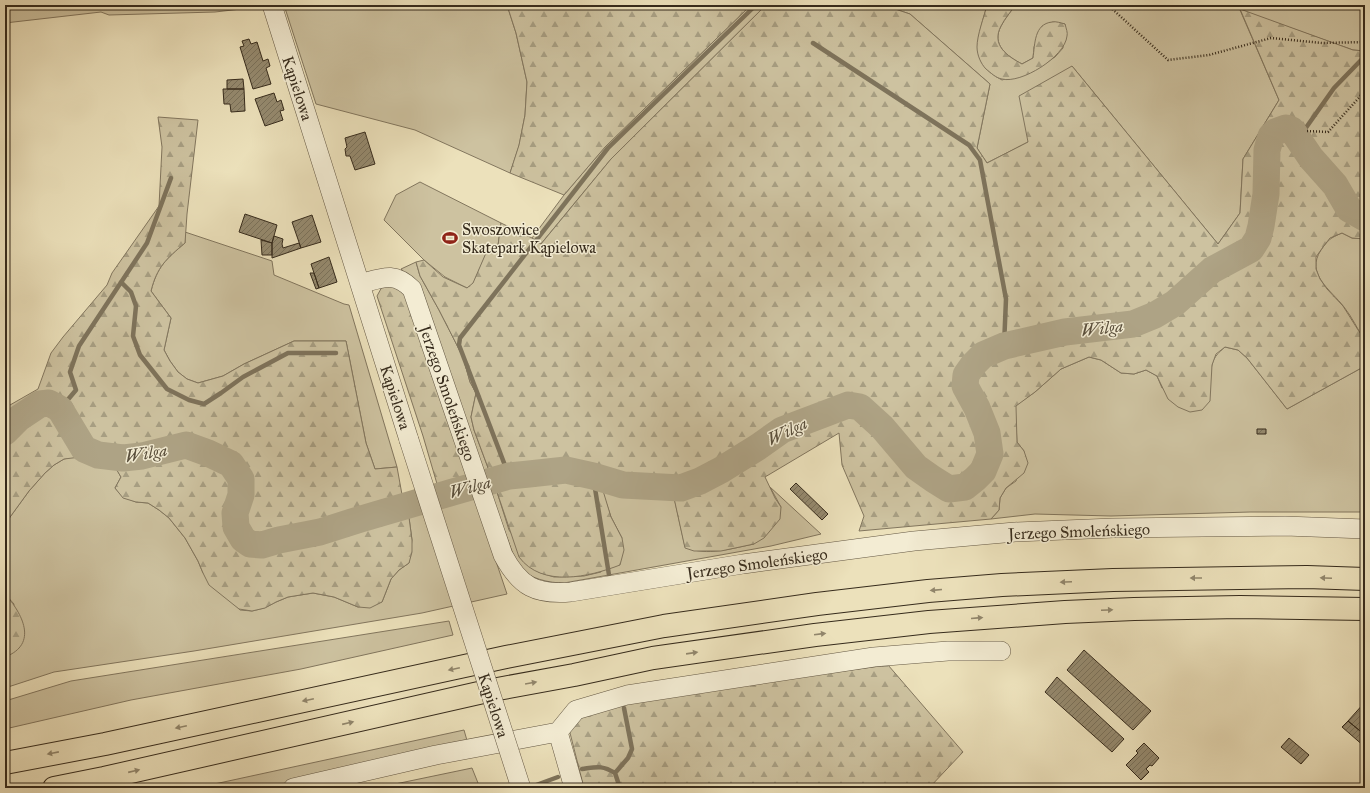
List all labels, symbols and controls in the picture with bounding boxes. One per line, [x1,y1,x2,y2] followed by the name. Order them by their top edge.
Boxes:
[278,54,317,123] street label: Kąpielowa
[462,220,596,257] place label: Swoszowice Skatepark Kąpielowa
[441,229,459,247] sports icon: Swoszowice Skatepark Kąpielowa
[1080,315,1124,341] water label: Wilga
[414,321,480,464] street label: Jerzego Smoleńskiego
[376,363,415,432] street label: Kąpielowa
[764,413,811,450] water label: Wilga
[123,439,169,468] water label: Wilga
[447,472,493,503] water label: Wilga
[1006,520,1150,545] street label: Jerzego Smoleńskiego
[683,544,829,584] street label: Jerzego Smoleńskiego
[1189,575,1202,581] one-way arrow
[1319,575,1332,581] one-way arrow
[1060,578,1072,585] one-way arrow
[930,587,942,593] one-way arrow
[1101,607,1114,613] one-way arrow
[971,614,983,621] one-way arrow
[814,631,826,637] one-way arrow
[686,650,698,656] one-way arrow
[448,666,461,672] one-way arrow
[474,671,513,740] street label: Kąpielowa
[524,680,537,686] one-way arrow
[302,698,314,704] one-way arrow
[342,720,354,726] one-way arrow
[175,725,187,731] one-way arrow
[47,751,60,757] one-way arrow
[127,768,140,774] one-way arrow

